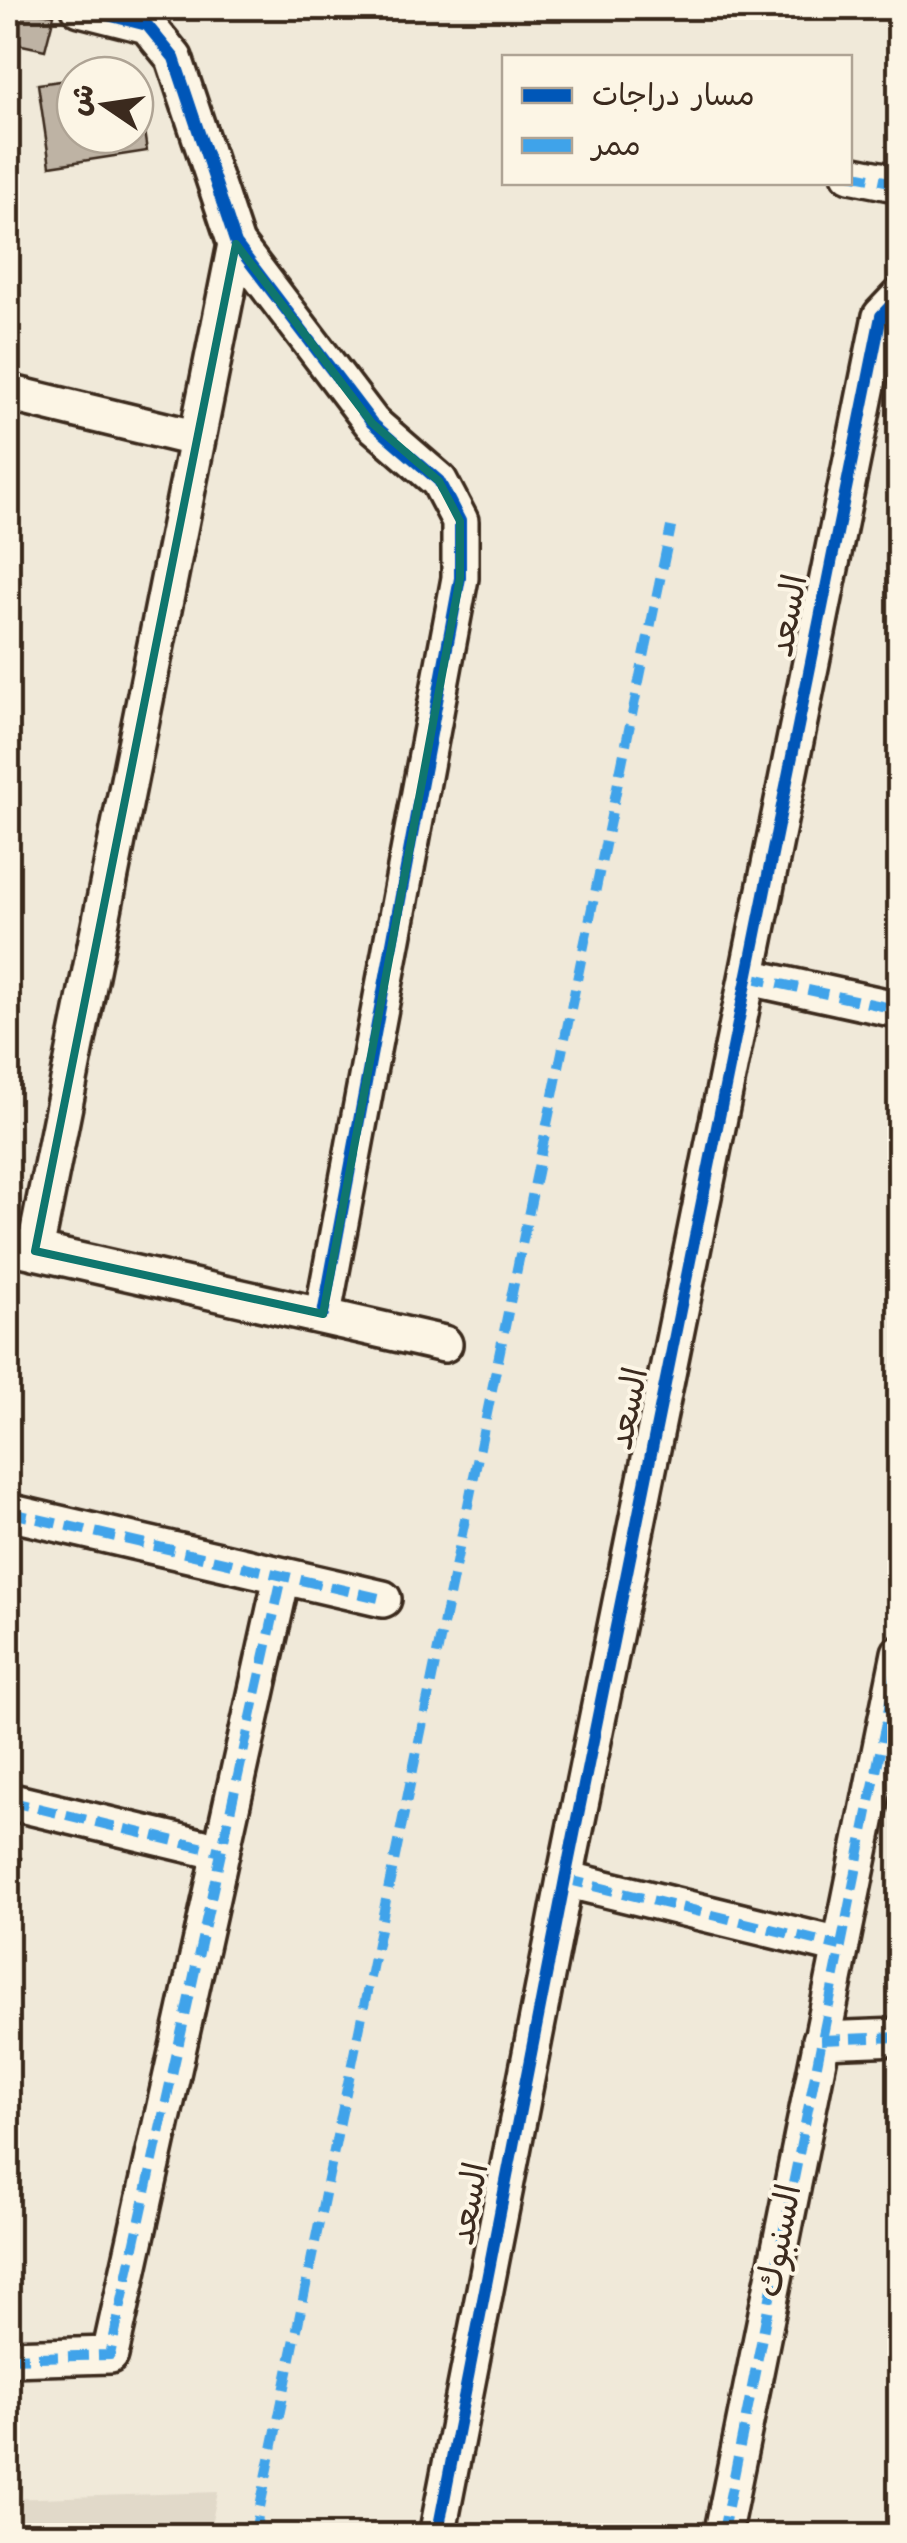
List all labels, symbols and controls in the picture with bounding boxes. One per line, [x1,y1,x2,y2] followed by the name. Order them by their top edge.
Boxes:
[55,55,155,155] north arrow
[502,55,852,185] legend
[592,73,755,121] text: مسار دراجات
[58,80,108,120] text: ش
[589,123,641,171] text: ممر
[755,570,825,662] street label: السعد
[594,1362,666,1456] street label: السعد
[436,2158,506,2250] street label: السعد
[743,2180,819,2302] street label: السنبوك

